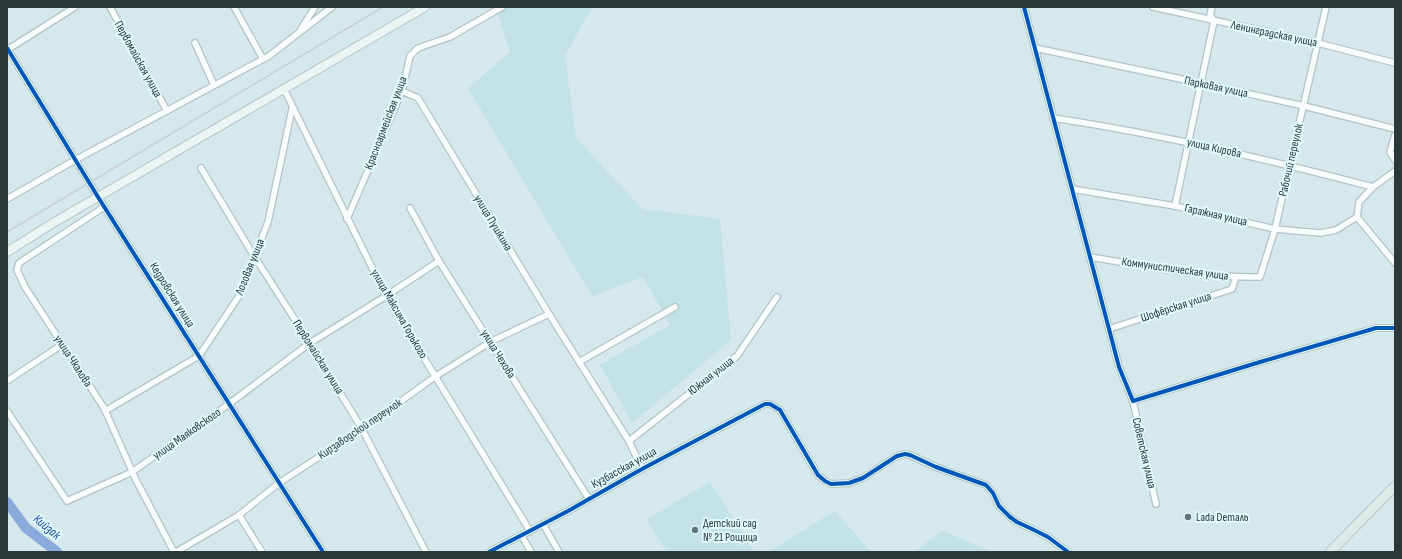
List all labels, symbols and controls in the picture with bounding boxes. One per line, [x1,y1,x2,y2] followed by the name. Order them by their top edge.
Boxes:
[1228,17,1319,51] street label: Ленинградская улица
[111,18,165,100] street label: Первомайская улица
[1183,73,1250,101] street label: Парковая улица
[361,74,411,172] street label: Красноармейская улица
[1275,122,1307,198] street label: Рабочий переулок
[1185,134,1243,162] street label: улица Кирова
[470,192,516,254] street label: улица Пушкина
[1183,201,1249,230] street label: Гаражная улица
[232,236,268,298] street label: Логовая улица
[1121,254,1230,284] street label: Коммунистическая улица
[146,260,198,331] street label: Кедровская улица
[367,267,431,361] street label: улица Максима Горького
[1139,288,1214,325] street label: Шофёрская улица
[289,317,347,397] street label: Первомайская улица
[477,327,519,382] street label: улица Чехова
[51,332,96,390] street label: улица Чкалова
[685,353,737,399] street label: Южная улица
[315,395,405,463] street label: Кирзаводской переулок
[150,405,224,463] street label: улица Маяковского
[1129,416,1160,490] street label: Советская улица
[589,444,660,492] street label: Кузбасская улица
[1196,510,1249,525] place label: Lada Dеталь
[30,511,65,544] water label: Кийзак
[1183,512,1193,522] marker: Lada Dеталь
[703,516,758,545] place label: Детский сад № 21 Рощица
[690,525,700,535] marker: Детский сад № 21 Рощица

